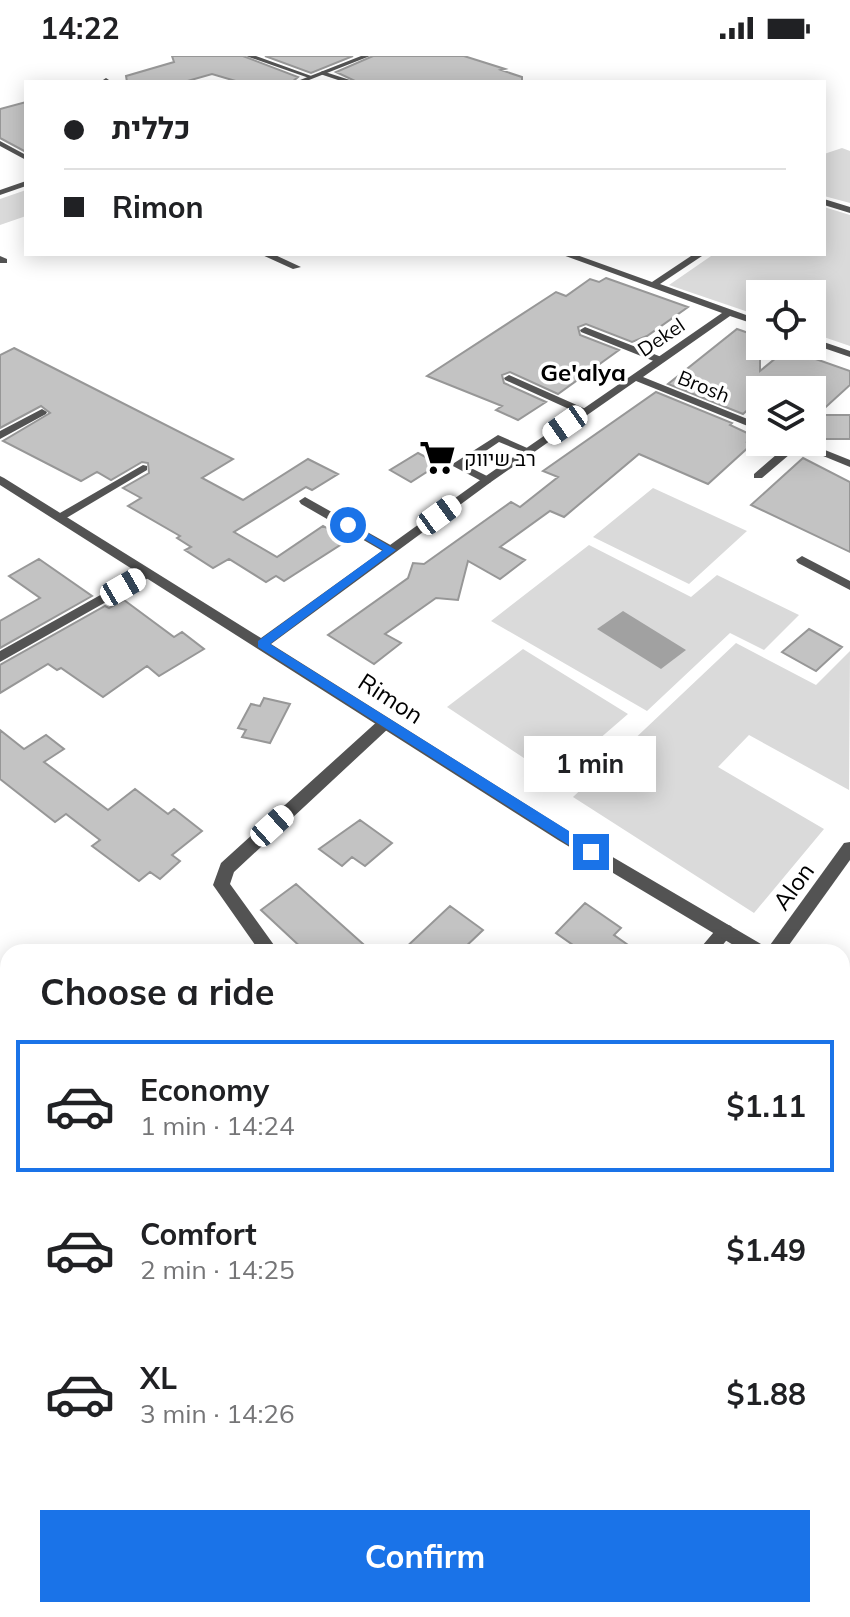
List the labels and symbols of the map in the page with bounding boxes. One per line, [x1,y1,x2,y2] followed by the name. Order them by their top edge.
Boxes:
[633,312,689,362] street label: Dekel
[540,357,626,387] district label: Ge'alya
[674,364,734,408] street label: Brosh
[538,401,592,449] car
[419,439,457,477] supermarket icon: רב שיווק
[464,446,536,471] place label: רב שיווק
[413,491,465,539] car
[330,507,366,543] route start
[96,565,150,609] car
[353,666,429,730] street label: Rimon
[525,736,657,792] callout: 1 min
[246,801,298,851] car
[573,834,609,870] route end
[766,857,820,915] street label: Alon

